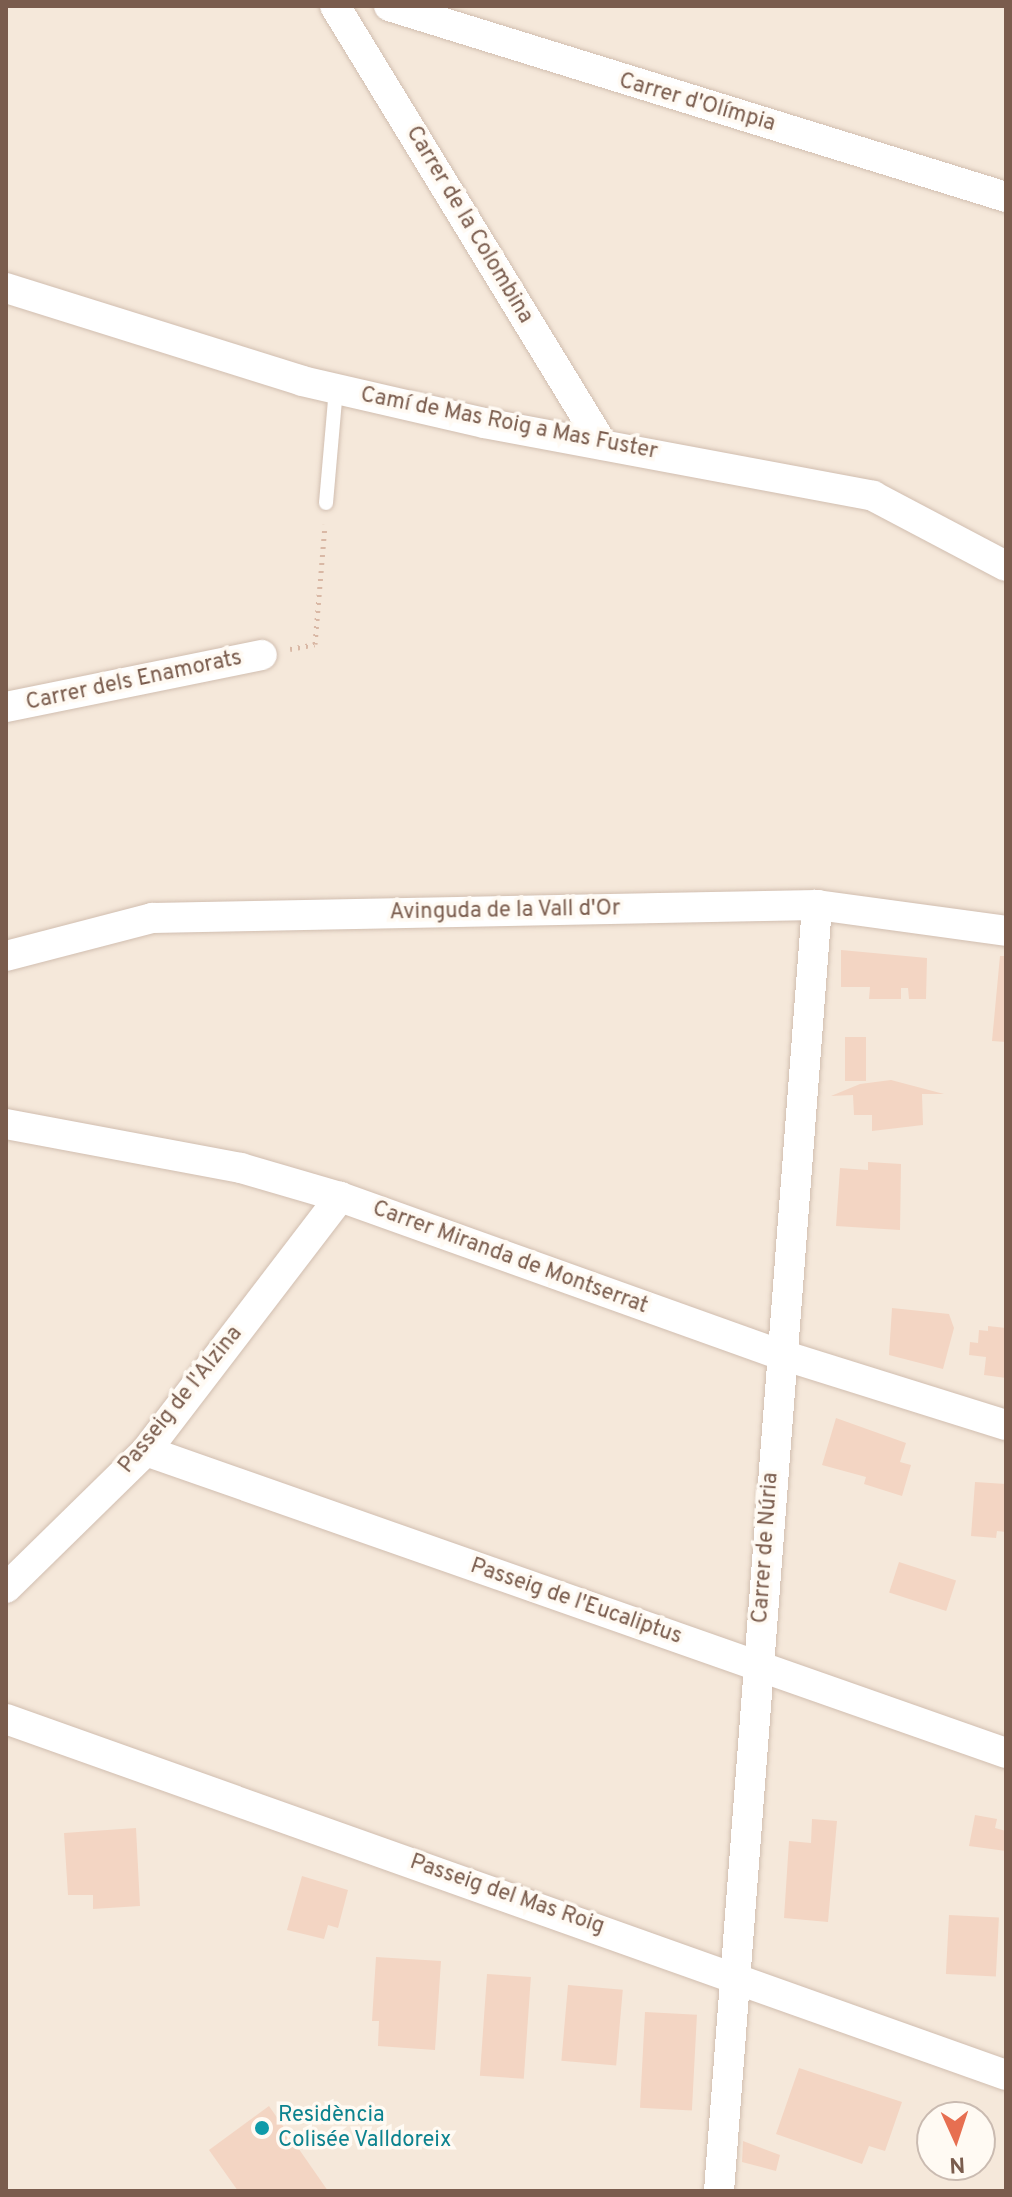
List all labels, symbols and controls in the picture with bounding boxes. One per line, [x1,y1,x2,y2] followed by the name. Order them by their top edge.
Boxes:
[616,68,778,138] street label: Carrer d'Olímpia
[400,122,538,328] street label: Carrer de la Colombina
[358,382,660,466] street label: Camí de Mas Roig a Mas Fuster
[24,645,244,717] street label: Carrer dels Enamorats
[389,896,621,926] street label: Avinguda de la Vall d'Or
[369,1196,651,1320] street label: Carrer Miranda de Montserrat
[114,1321,248,1479] street label: Passeig de l'Alzina
[748,1472,784,1624] street label: Carrer de Núria
[467,1553,685,1651] street label: Passeig de l'Eucaliptus
[406,1849,608,1941] street label: Passeig del Mas Roig
[916,2101,996,2181] north arrow
[278,2102,452,2154] place label: Residència Colisée Valldoreix
[253,2119,271,2137] marker: Residència Colisée Valldoreix
[949,2150,966,2177] text: N

